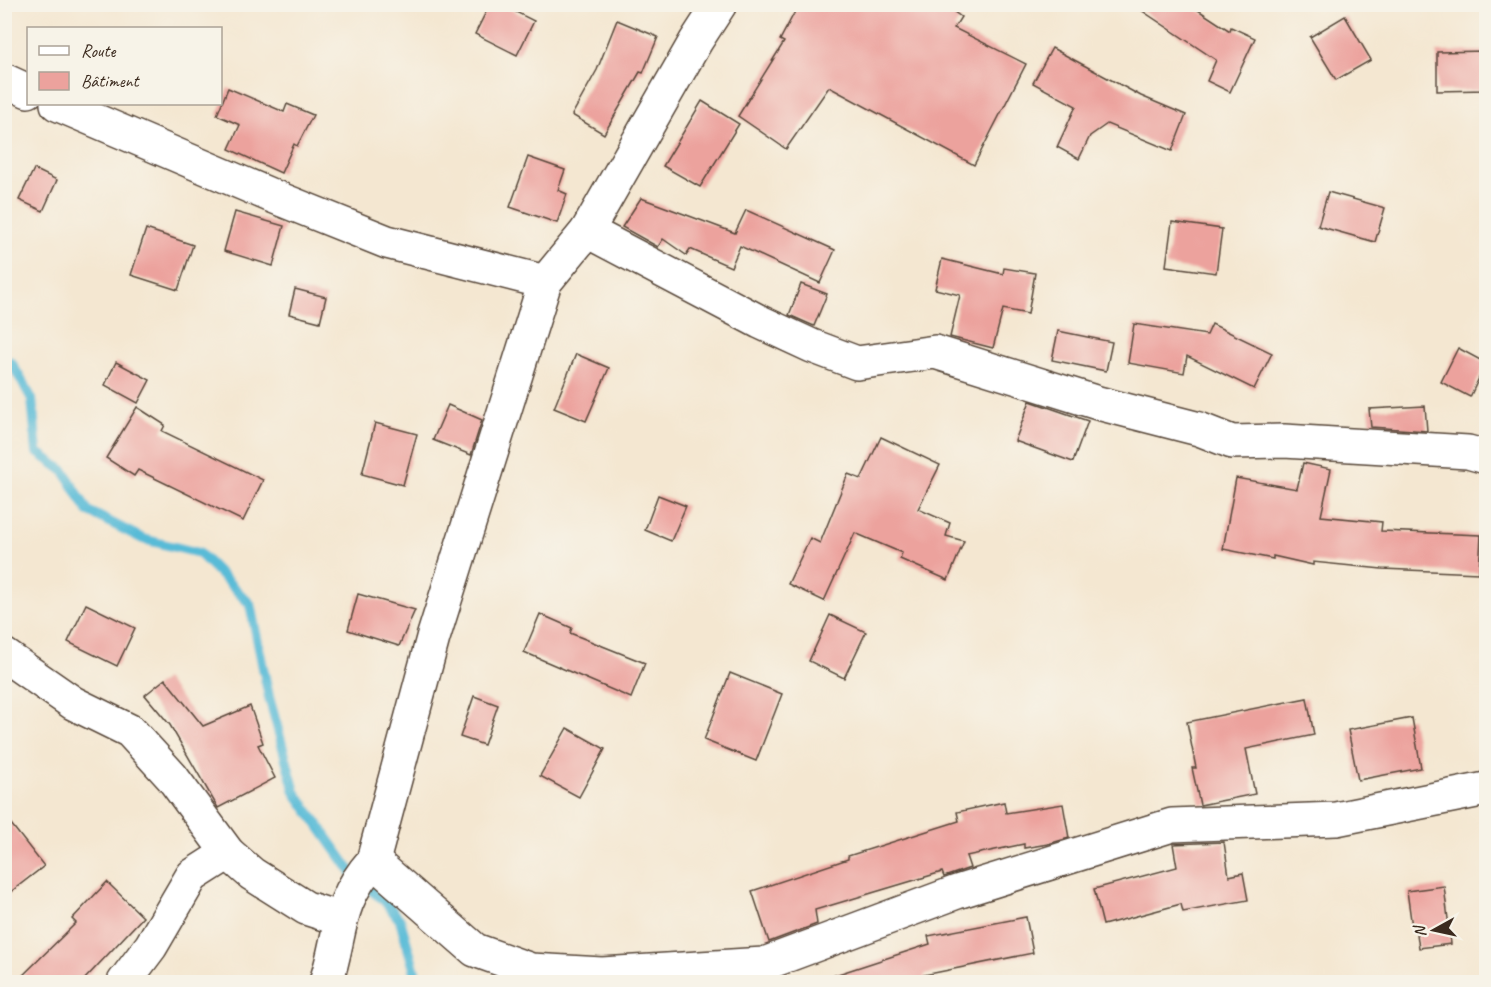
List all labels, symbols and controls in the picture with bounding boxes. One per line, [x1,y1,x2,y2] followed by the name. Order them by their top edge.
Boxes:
[27,27,222,105] legend
[81,40,116,62] text: Route
[81,70,141,92] text: Bâtiment
[1404,900,1464,960] north arrow
[1409,923,1431,938] text: N

